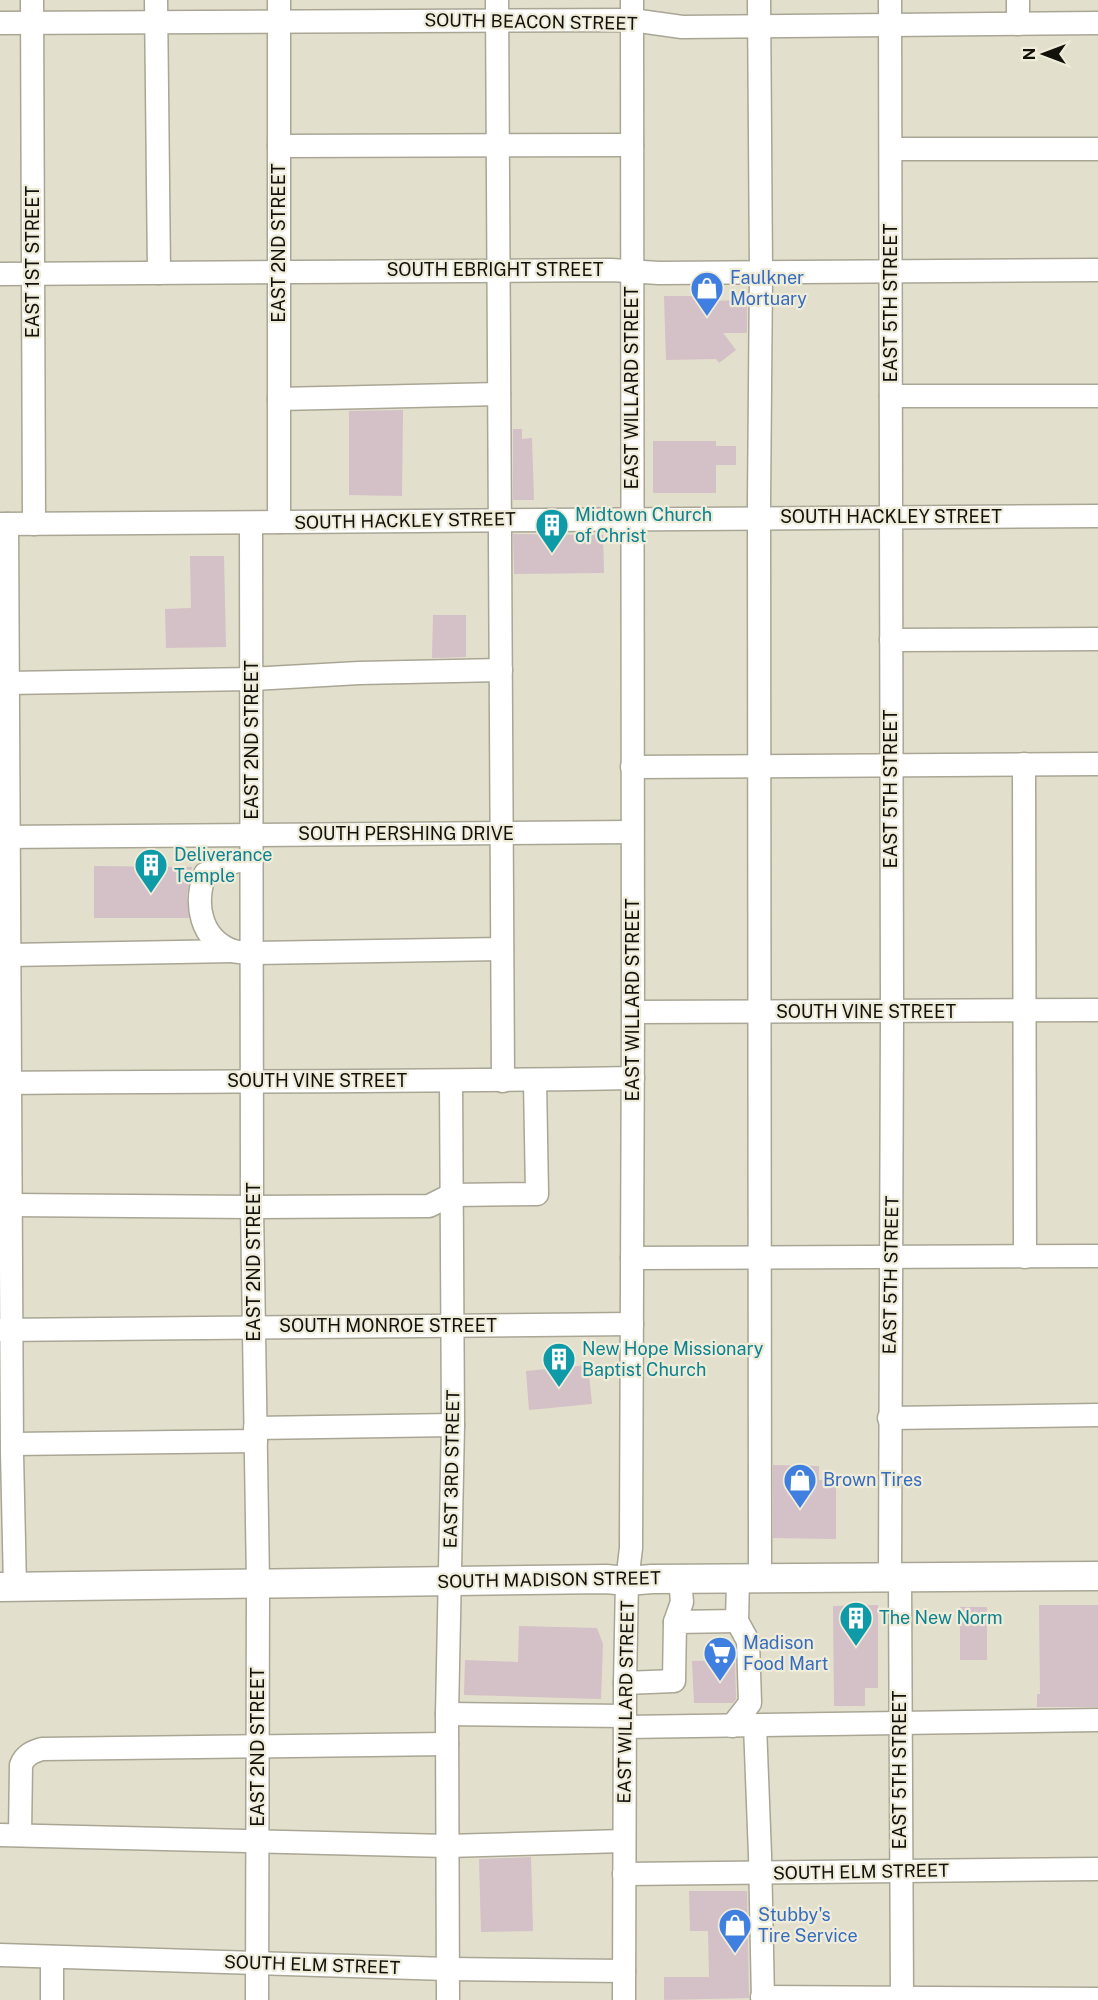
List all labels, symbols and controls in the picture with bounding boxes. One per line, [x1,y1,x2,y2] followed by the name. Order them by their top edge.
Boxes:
[424,9,638,34] street label: SOUTH BEACON STREET
[1014,24,1074,84] north arrow
[1020,48,1039,60] text: N
[268,163,289,323] street label: EAST 2ND STREET
[22,185,43,338] street label: EAST 1ST STREET
[880,223,901,382] street label: EAST 5TH STREET
[386,259,604,280] street label: SOUTH EBRIGHT STREET
[730,267,807,309] place label: Faulkner Mortuary
[689,270,725,317] shop icon: Faulkner Mortuary
[621,286,642,490] street label: EAST WILLARD STREET
[575,504,712,546] place label: Midtown Church of Christ
[780,506,1002,527] street label: SOUTH HACKLEY STREET
[534,507,570,554] building icon: Midtown Church of Christ
[294,508,516,533] street label: SOUTH HACKLEY STREET
[241,660,262,820] street label: EAST 2ND STREET
[880,709,901,868] street label: EAST 5TH STREET
[298,823,514,844] street label: SOUTH PERSHING DRIVE
[174,844,273,886] place label: Deliverance Temple
[133,847,169,894] building icon: Deliverance Temple
[622,898,643,1102] street label: EAST WILLARD STREET
[776,1001,956,1022] street label: SOUTH VINE STREET
[227,1070,407,1091] street label: SOUTH VINE STREET
[243,1182,264,1342] street label: EAST 2ND STREET
[879,1195,902,1355] street label: EAST 5TH STREET
[279,1315,497,1336] street label: SOUTH MONROE STREET
[582,1338,764,1380] place label: New Hope Missionary Baptist Church
[541,1341,577,1388] building icon: New Hope Missionary Baptist Church
[440,1389,463,1549] street label: EAST 3RD STREET
[782,1462,818,1509] shop icon: Brown Tires
[823,1469,922,1490] place label: Brown Tires
[437,1567,661,1592] street label: SOUTH MADISON STREET
[613,1600,638,1804] street label: EAST WILLARD STREET
[838,1600,874,1647] building icon: The New Norm
[879,1607,1003,1628] place label: The New Norm
[743,1632,829,1674] place label: Madison Food Mart
[702,1635,738,1682] supermarket icon: Madison Food Mart
[247,1667,268,1827] street label: EAST 2ND STREET
[889,1690,910,1849] street label: EAST 5TH STREET
[773,1859,950,1884] street label: SOUTH ELM STREET
[758,1904,858,1946] place label: Stubby's Tire Service
[717,1907,753,1954] shop icon: Stubby's Tire Service
[224,1951,401,1978] street label: SOUTH ELM STREET

